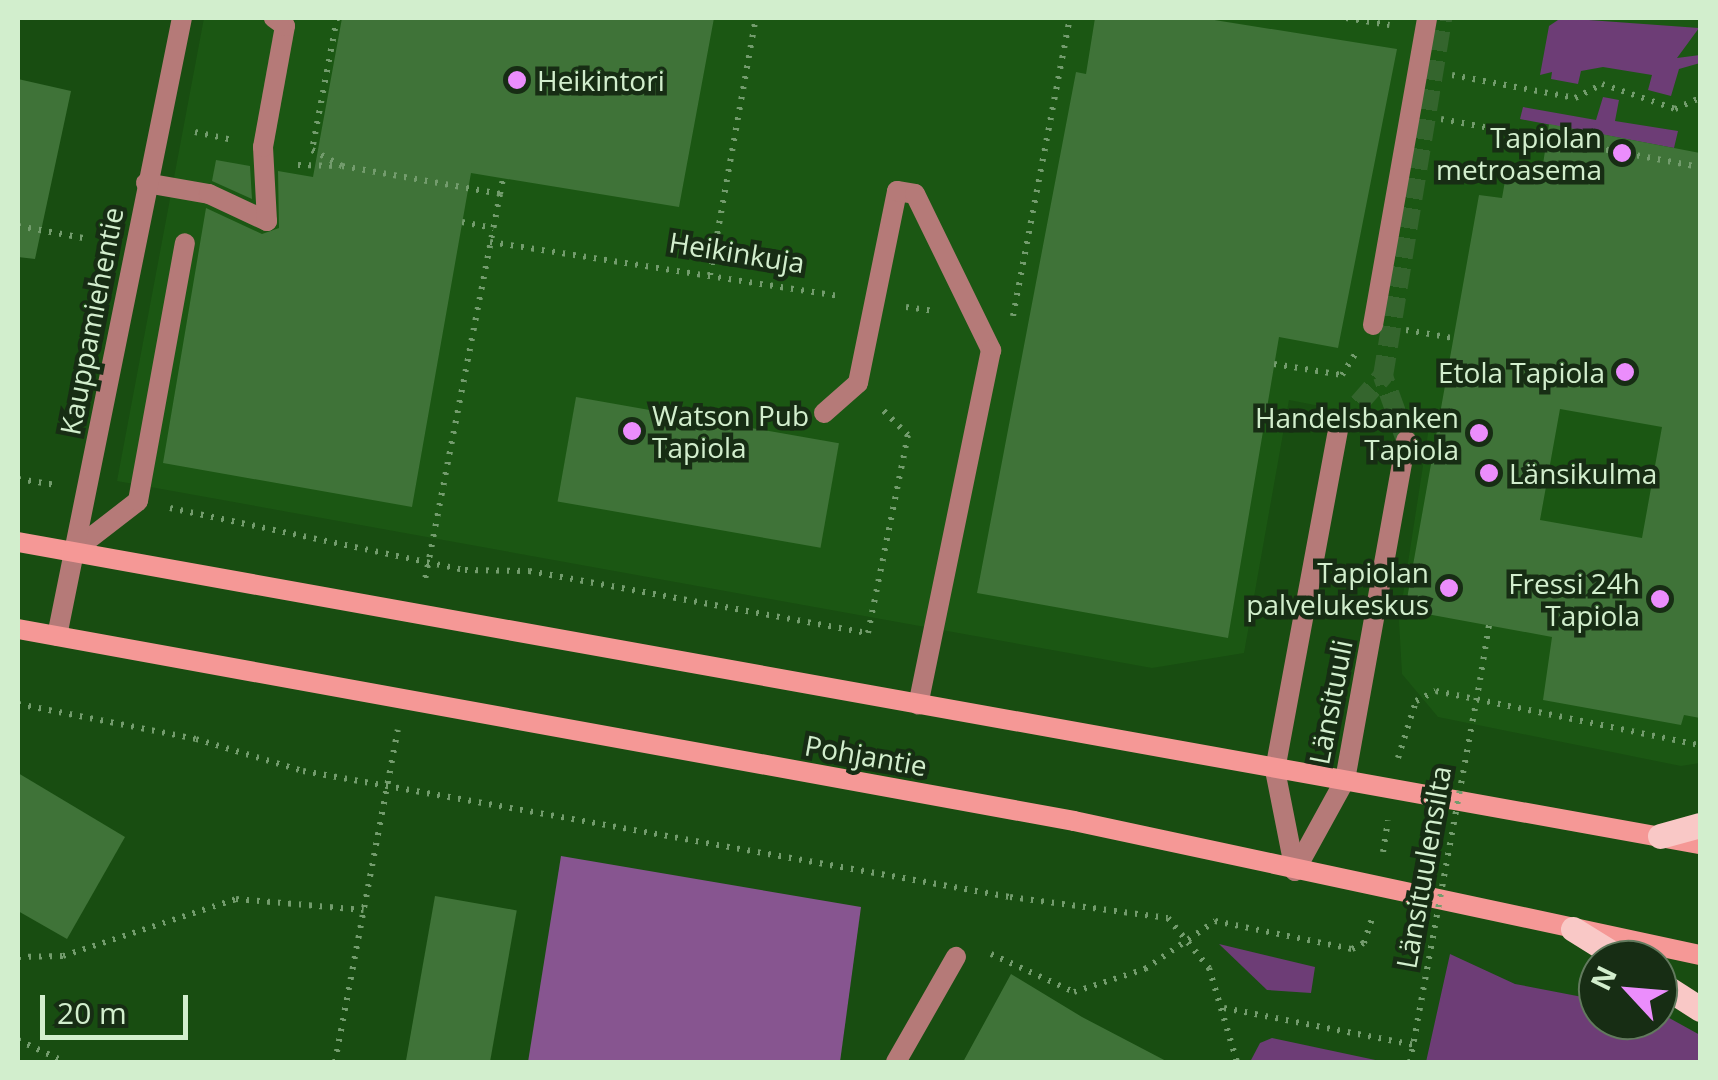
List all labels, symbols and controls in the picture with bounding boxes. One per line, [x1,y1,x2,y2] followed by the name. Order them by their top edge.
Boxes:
[537,63,665,97] place label: Heikintori
[506,69,528,91] marker: Heikintori
[1436,120,1602,186] place label: Tapiolan metroasema
[1611,142,1633,164] marker: Tapiolan metroasema
[52,204,130,438] street label: Kauppamiehentie
[667,225,807,279] street label: Heikinkuja
[1438,355,1605,389] place label: Etola Tapiola
[1614,361,1636,383] marker: Etola Tapiola
[652,398,809,464] place label: Watson Pub Tapiola
[1255,400,1459,466] place label: Handelsbanken Tapiola
[621,420,643,442] marker: Watson Pub Tapiola
[1468,422,1490,444] marker: Handelsbanken Tapiola
[1509,456,1657,490] place label: Länsikulma
[1478,462,1500,484] marker: Länsikulma
[1246,555,1429,621] place label: Tapiolan palvelukeskus
[1508,566,1640,632] place label: Fressi 24h Tapiola
[1438,577,1460,599] marker: Tapiolan palvelukeskus
[1649,588,1671,610] marker: Fressi 24h Tapiola
[1301,637,1359,767] street label: Länsituuli
[802,728,930,782] street label: Pohjantie
[1389,763,1457,971] street label: Länsituulensilta
[1578,940,1678,1040] north arrow
[1581,959,1625,996] text: N
[45,975,192,1037] scale bar
[57,992,127,1033] text: 20 m

